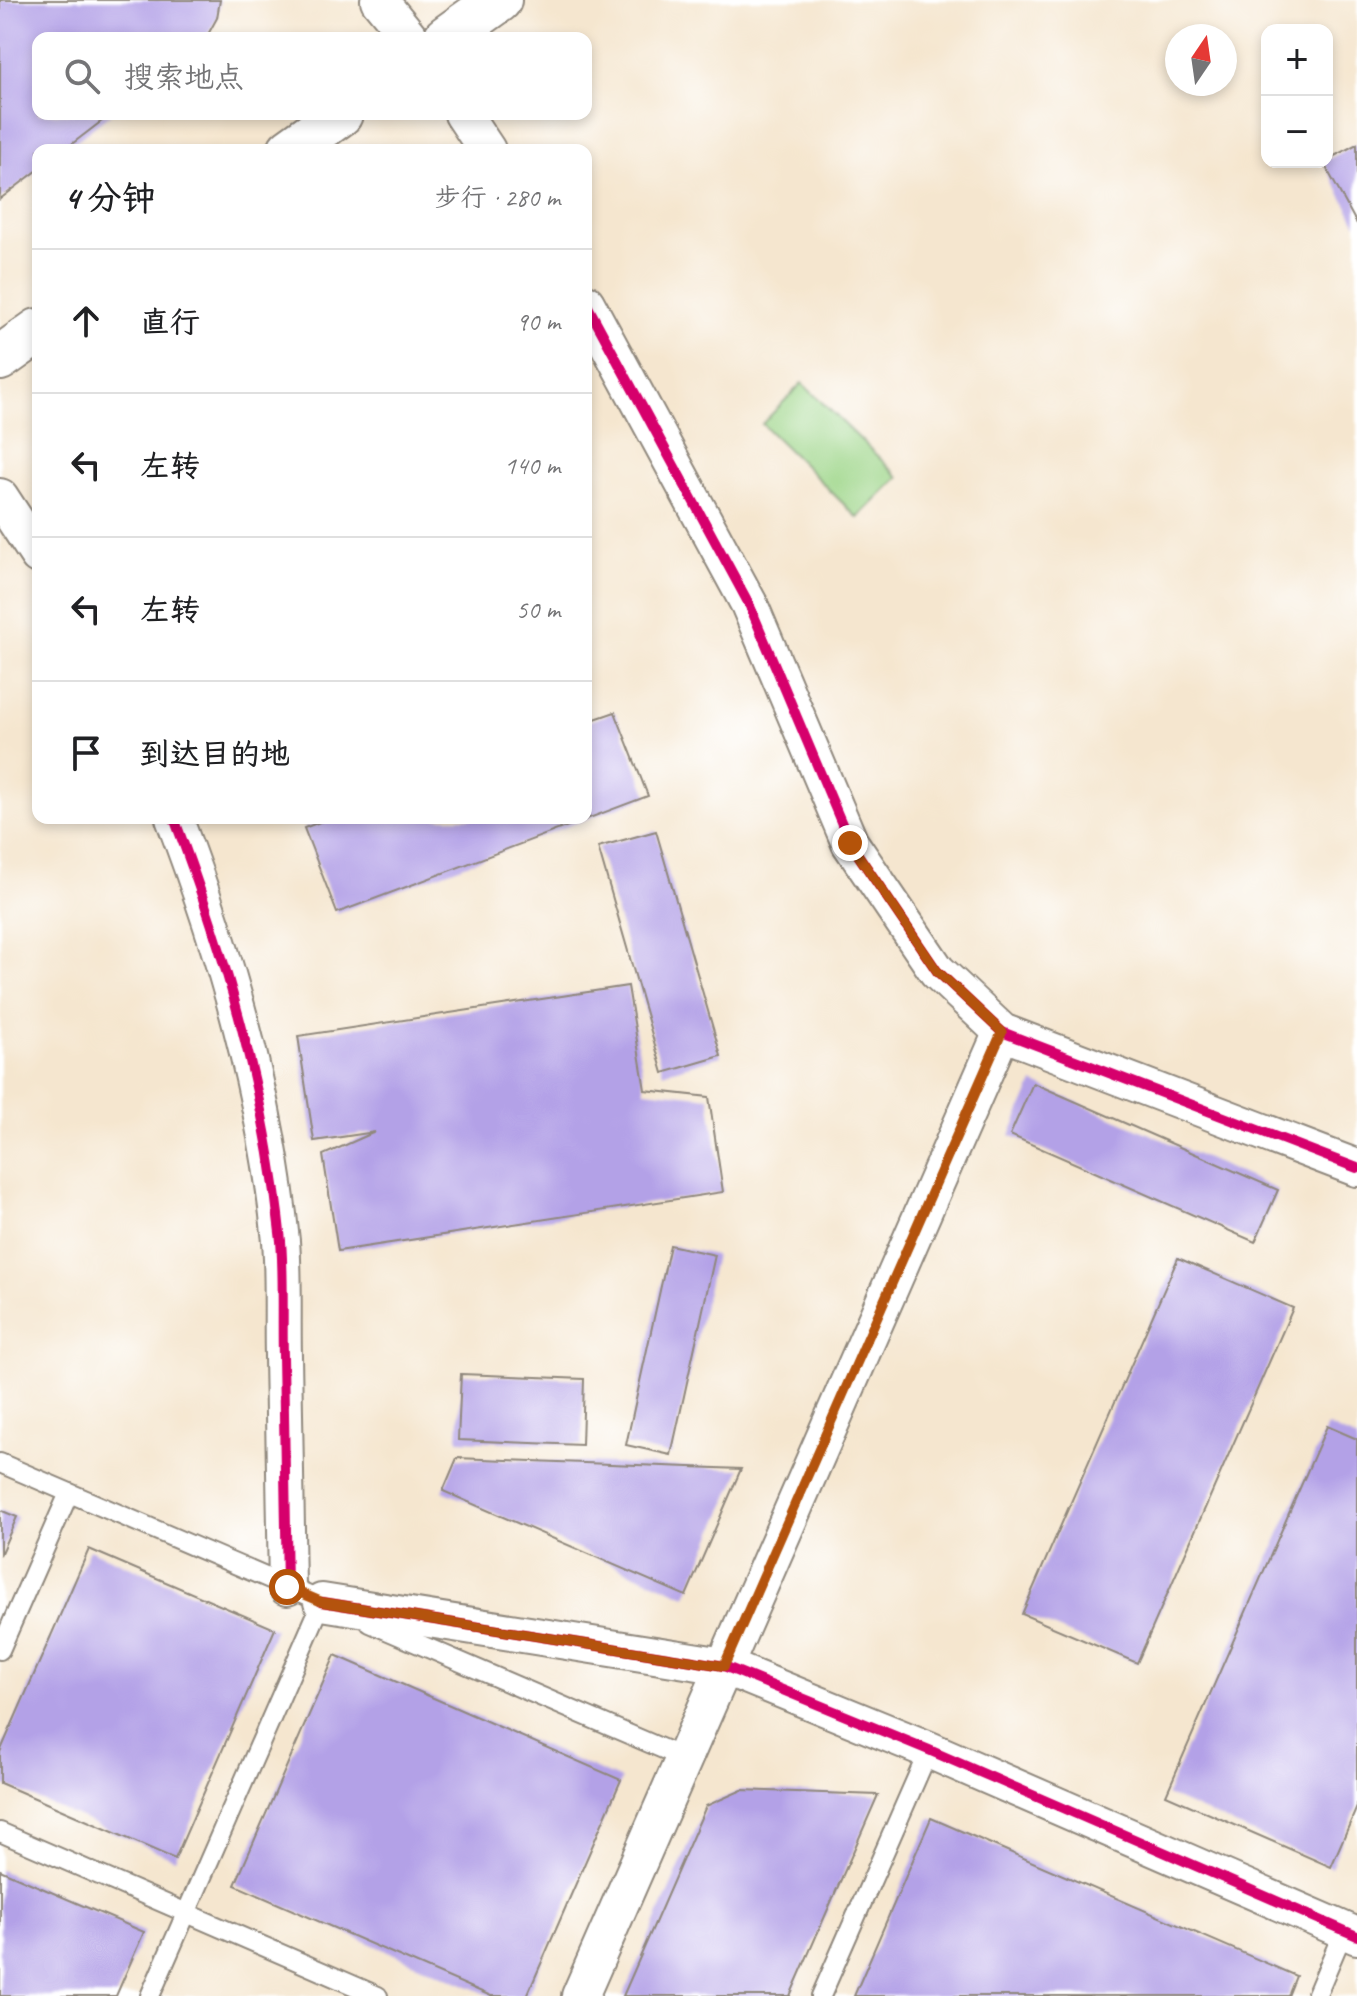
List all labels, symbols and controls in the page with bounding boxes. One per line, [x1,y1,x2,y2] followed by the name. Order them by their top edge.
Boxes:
[1165,24,1237,96] north arrow
[1261,24,1333,168] map controls
[1261,24,1333,96] button: +
[32,32,592,120] search box
[60,54,104,98] icon: search
[124,58,244,96] text: 搜索地点
[1261,96,1333,168] button: −
[64,176,156,219] text: 4 分钟
[435,181,560,214] text: 步行 · 280 m
[64,299,108,343] icon: ahead
[140,303,200,341] text: 直行
[516,305,560,338] text: 90 m
[64,443,108,487] icon: left
[140,447,200,485] text: 左转
[504,449,560,482] text: 140 m
[64,587,108,631] icon: left
[140,591,200,629] text: 左转
[516,593,560,626] text: 50 m
[64,731,108,775] icon: arrive
[140,735,290,773] text: 到达目的地
[832,825,868,861] route end
[269,1569,305,1605] route start

